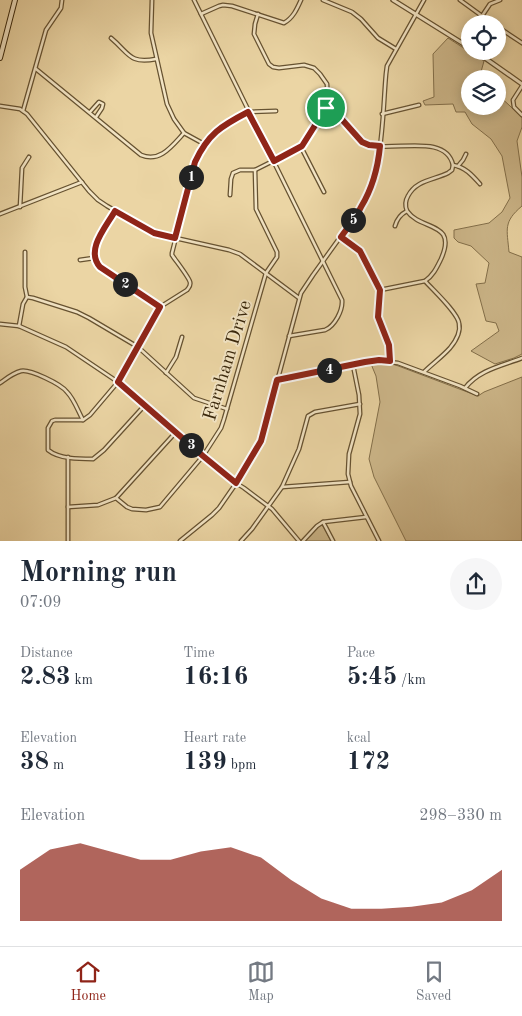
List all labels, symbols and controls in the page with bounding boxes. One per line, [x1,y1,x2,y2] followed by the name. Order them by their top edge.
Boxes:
[461,15,506,115] map controls
[461,15,506,60] button: locate
[461,70,506,115] button: layers
[305,87,347,129] pin
[312,94,340,122] icon: arrive
[178,164,204,190] pin: 1
[187,170,196,184] text: 1
[340,208,366,232] pin: 5
[349,213,358,227] text: 5
[112,272,138,296] pin: 2
[121,277,130,291] text: 2
[201,298,256,423] street label: Farnham Drive
[316,358,342,382] pin: 4
[325,363,334,377] text: 4
[178,432,204,458] pin: 3
[187,438,196,452] text: 3
[450,558,502,610] button: share
[20,560,177,588] text: Morning run
[20,595,62,611] text: 07:09
[20,646,73,660] text: Distance
[183,646,215,660] text: Time
[347,646,375,660] text: Pace
[20,665,71,690] text: 2.83
[183,665,248,690] text: 16:16
[347,665,397,690] text: 5:45
[71,673,93,687] text: km
[397,673,426,687] text: /km
[20,731,77,745] text: Elevation
[183,731,246,745] text: Heart rate
[347,731,371,745] text: kcal
[20,750,49,775] text: 38
[183,750,227,775] text: 139
[347,750,390,775] text: 172
[49,758,64,772] text: m
[227,758,256,772] text: bpm
[20,808,85,824] text: Elevation
[419,808,502,824] text: 298–330 m
[70,958,106,1005] tab: Home
[247,958,275,1005] tab: Map
[416,958,452,1005] tab: Saved

